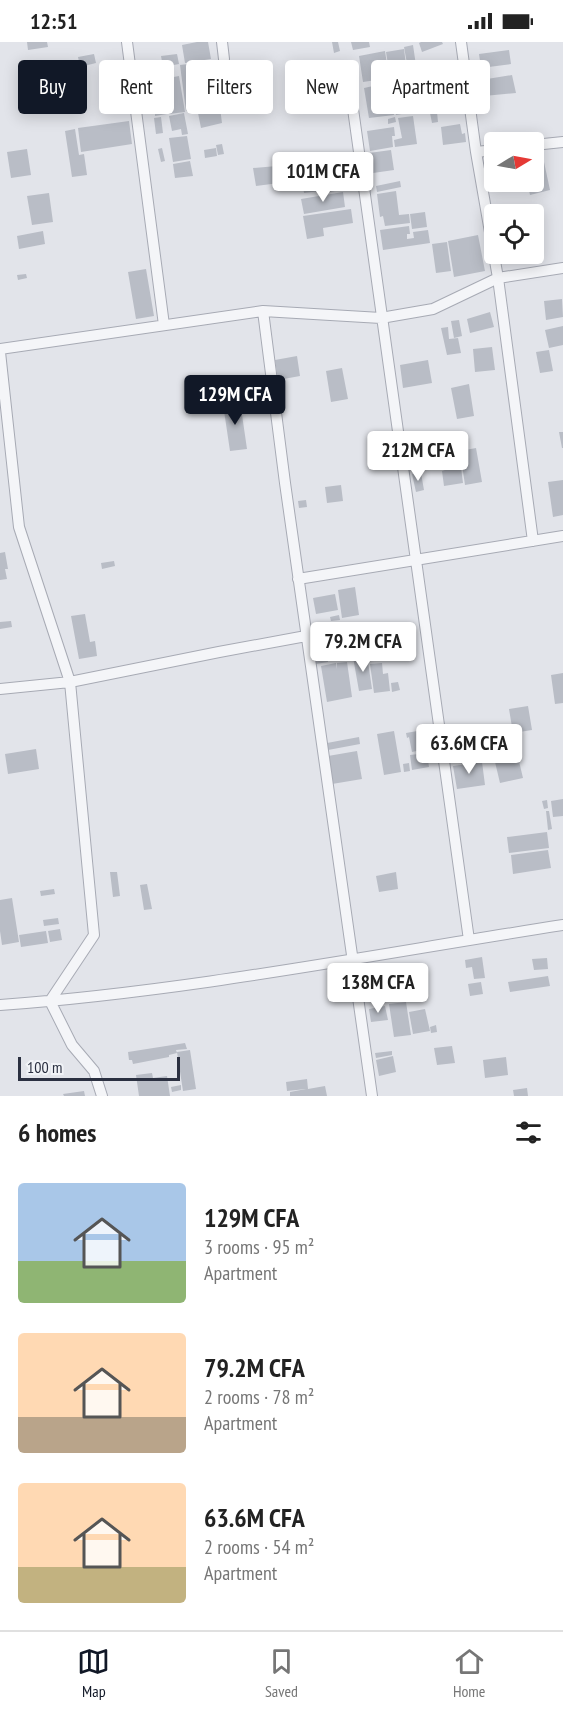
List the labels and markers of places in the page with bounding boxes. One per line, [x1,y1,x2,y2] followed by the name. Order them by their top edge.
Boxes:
[261,152,385,203] pin: 101M CFA
[173,375,297,426] pin: 129M CFA
[356,431,480,482] pin: 212M CFA
[294,622,432,673] pin: 79.2M CFA
[400,724,538,775] pin: 63.6M CFA
[316,963,440,1014] pin: 138M CFA

